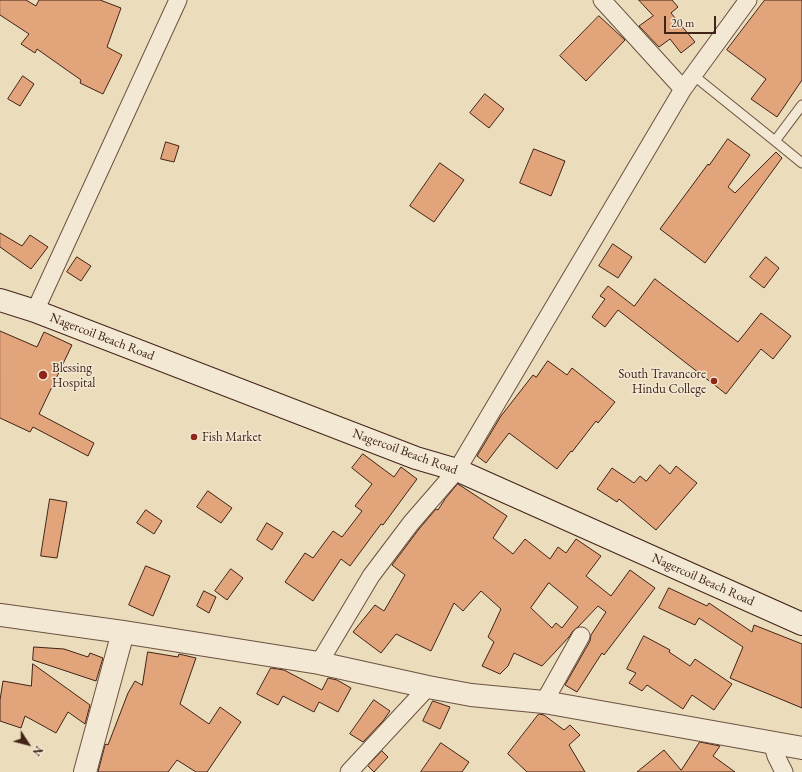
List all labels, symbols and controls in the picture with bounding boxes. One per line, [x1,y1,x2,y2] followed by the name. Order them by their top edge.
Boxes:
[666,8,718,34] scale bar
[671,15,694,31] text: 20 m
[48,310,156,364] street label: Nagercoil Beach Road
[52,360,95,391] place label: Blessing Hospital
[618,366,706,397] place label: South Travancore Hindu College
[37,369,49,381] marker: Blessing Hospital
[709,376,719,386] marker: South Travancore Hindu College
[350,426,460,478] street label: Nagercoil Beach Road
[202,429,262,445] place label: Fish Market
[189,432,199,442] marker: Fish Market
[649,550,757,610] street label: Nagercoil Beach Road
[8,724,48,764] north arrow
[29,743,46,759] text: N

